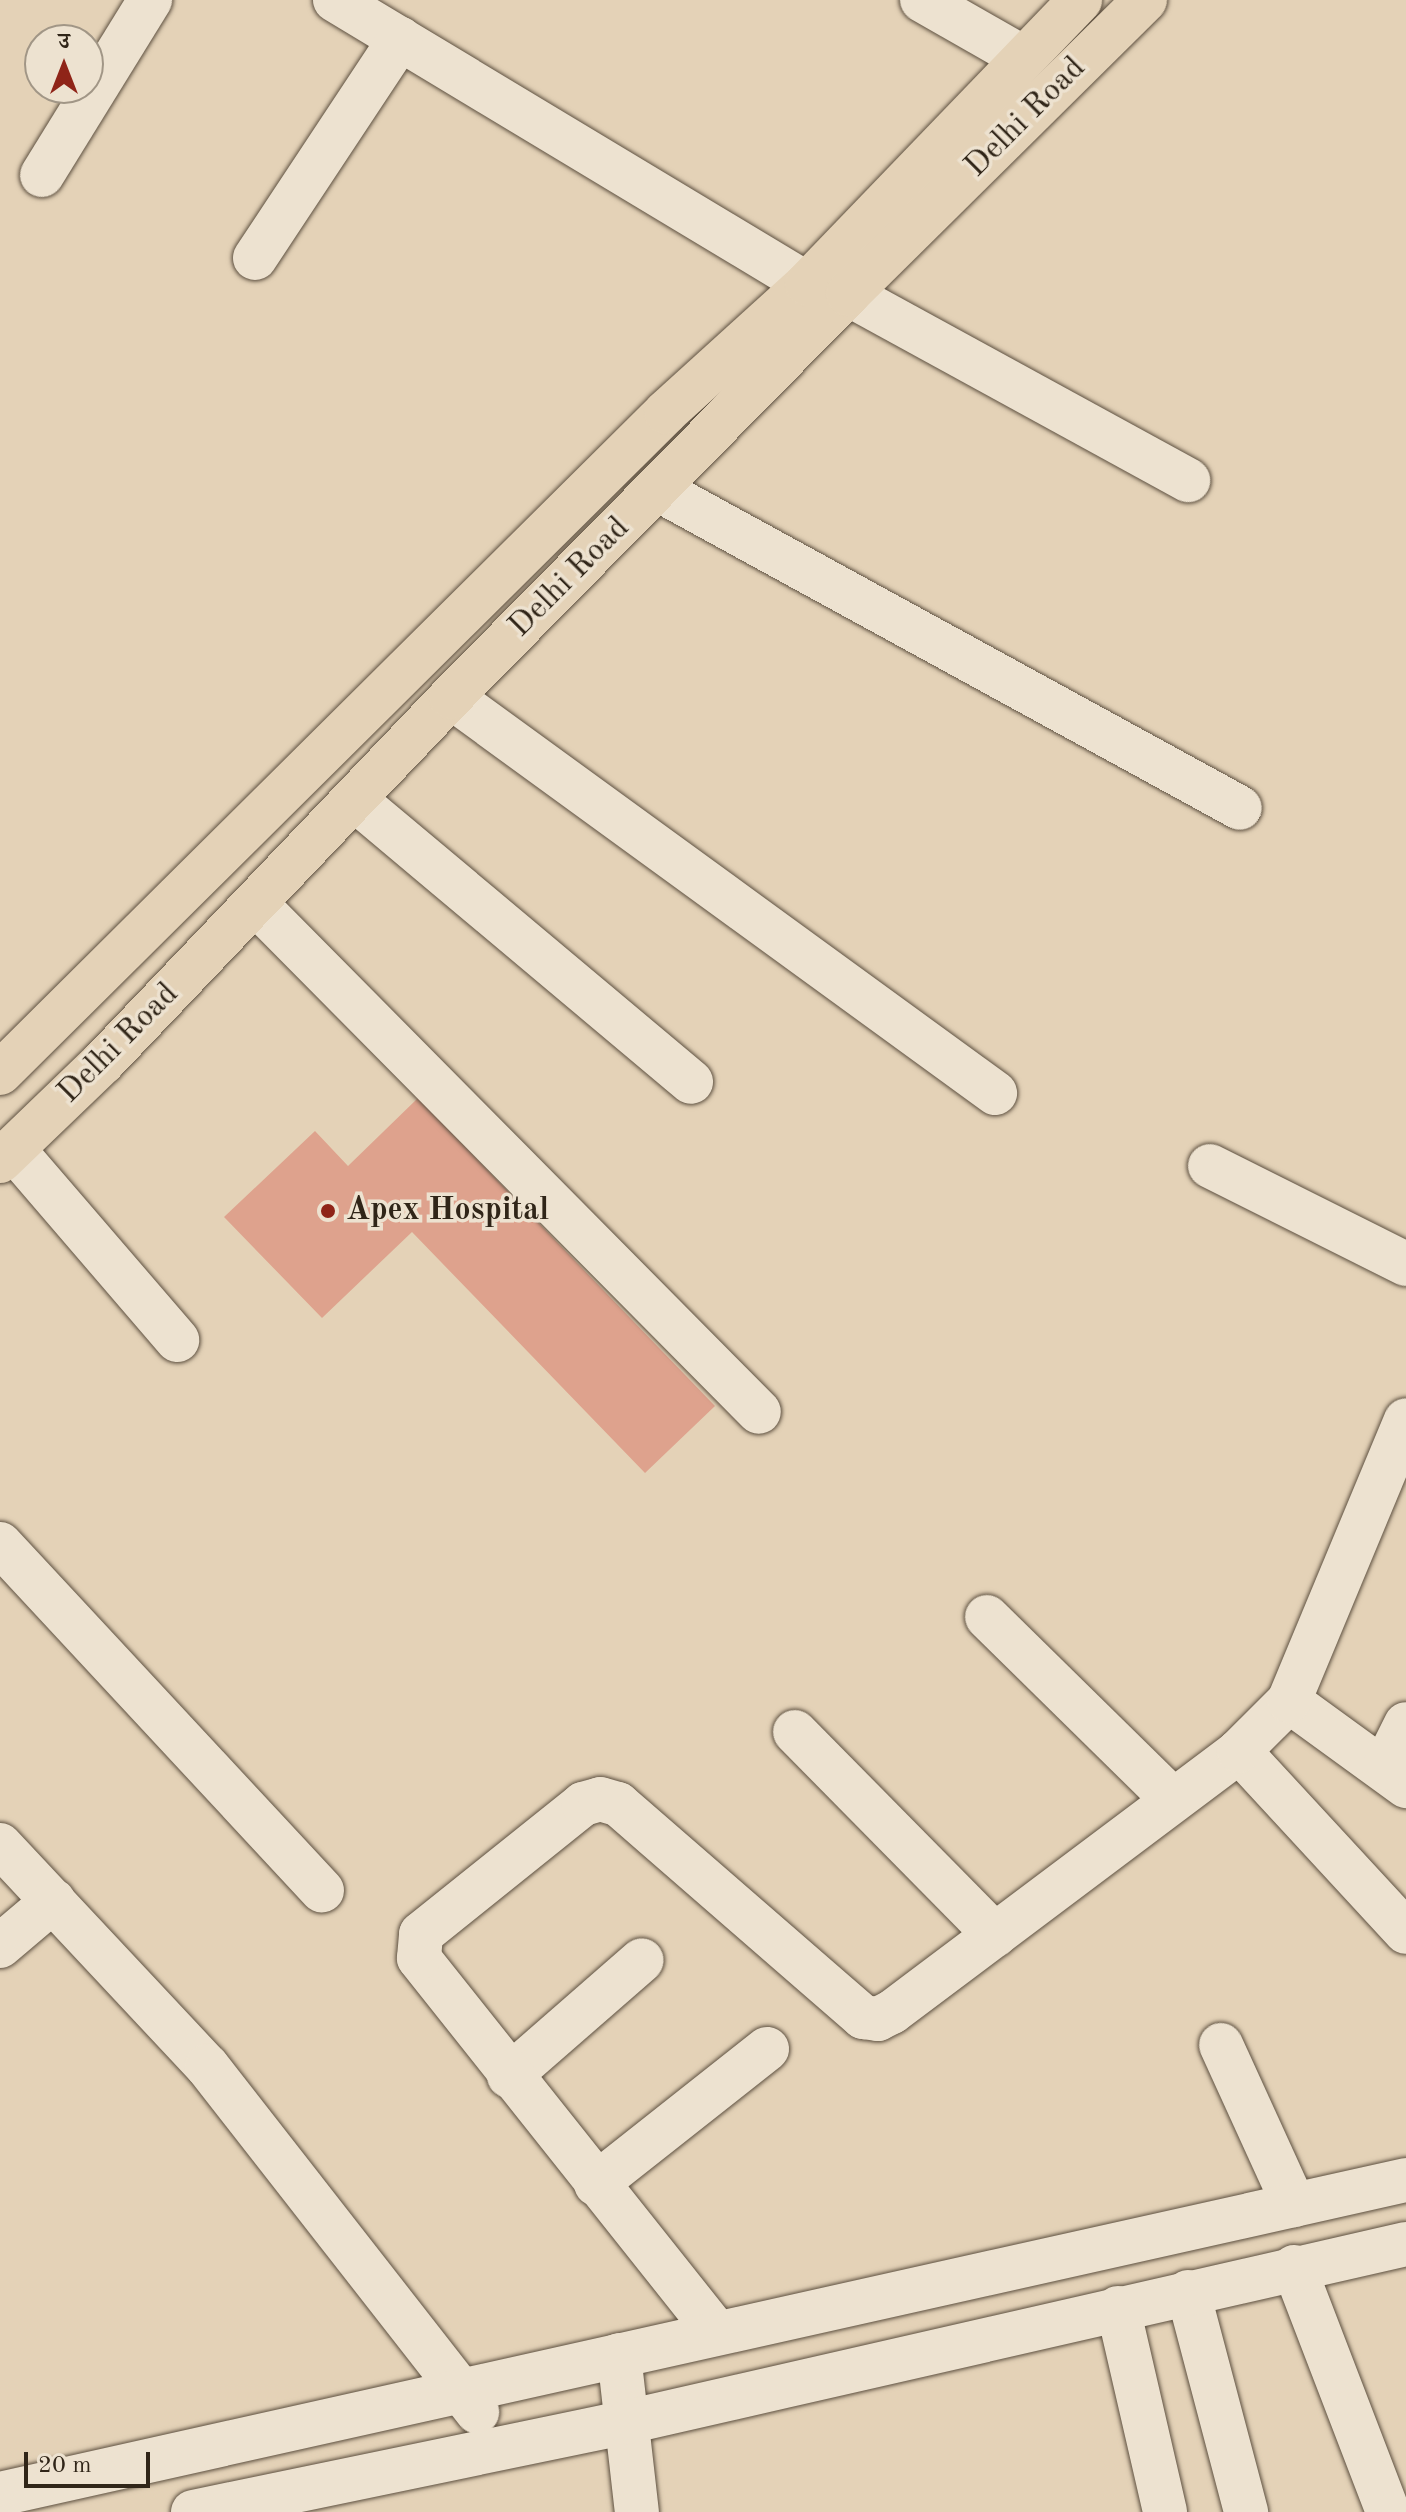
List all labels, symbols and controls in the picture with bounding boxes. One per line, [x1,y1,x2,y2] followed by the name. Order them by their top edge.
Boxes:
[24,24,104,104] north arrow
[58,31,70,53] text: उ
[958,50,1094,186] street label: Delhi Road
[502,510,638,646] street label: Delhi Road
[51,976,187,1112] street label: Delhi Road
[346,1192,549,1230] place label: Apex Hospital
[317,1200,339,1222] marker: Apex Hospital
[28,2436,154,2486] scale bar
[38,2454,92,2478] text: 20 m

